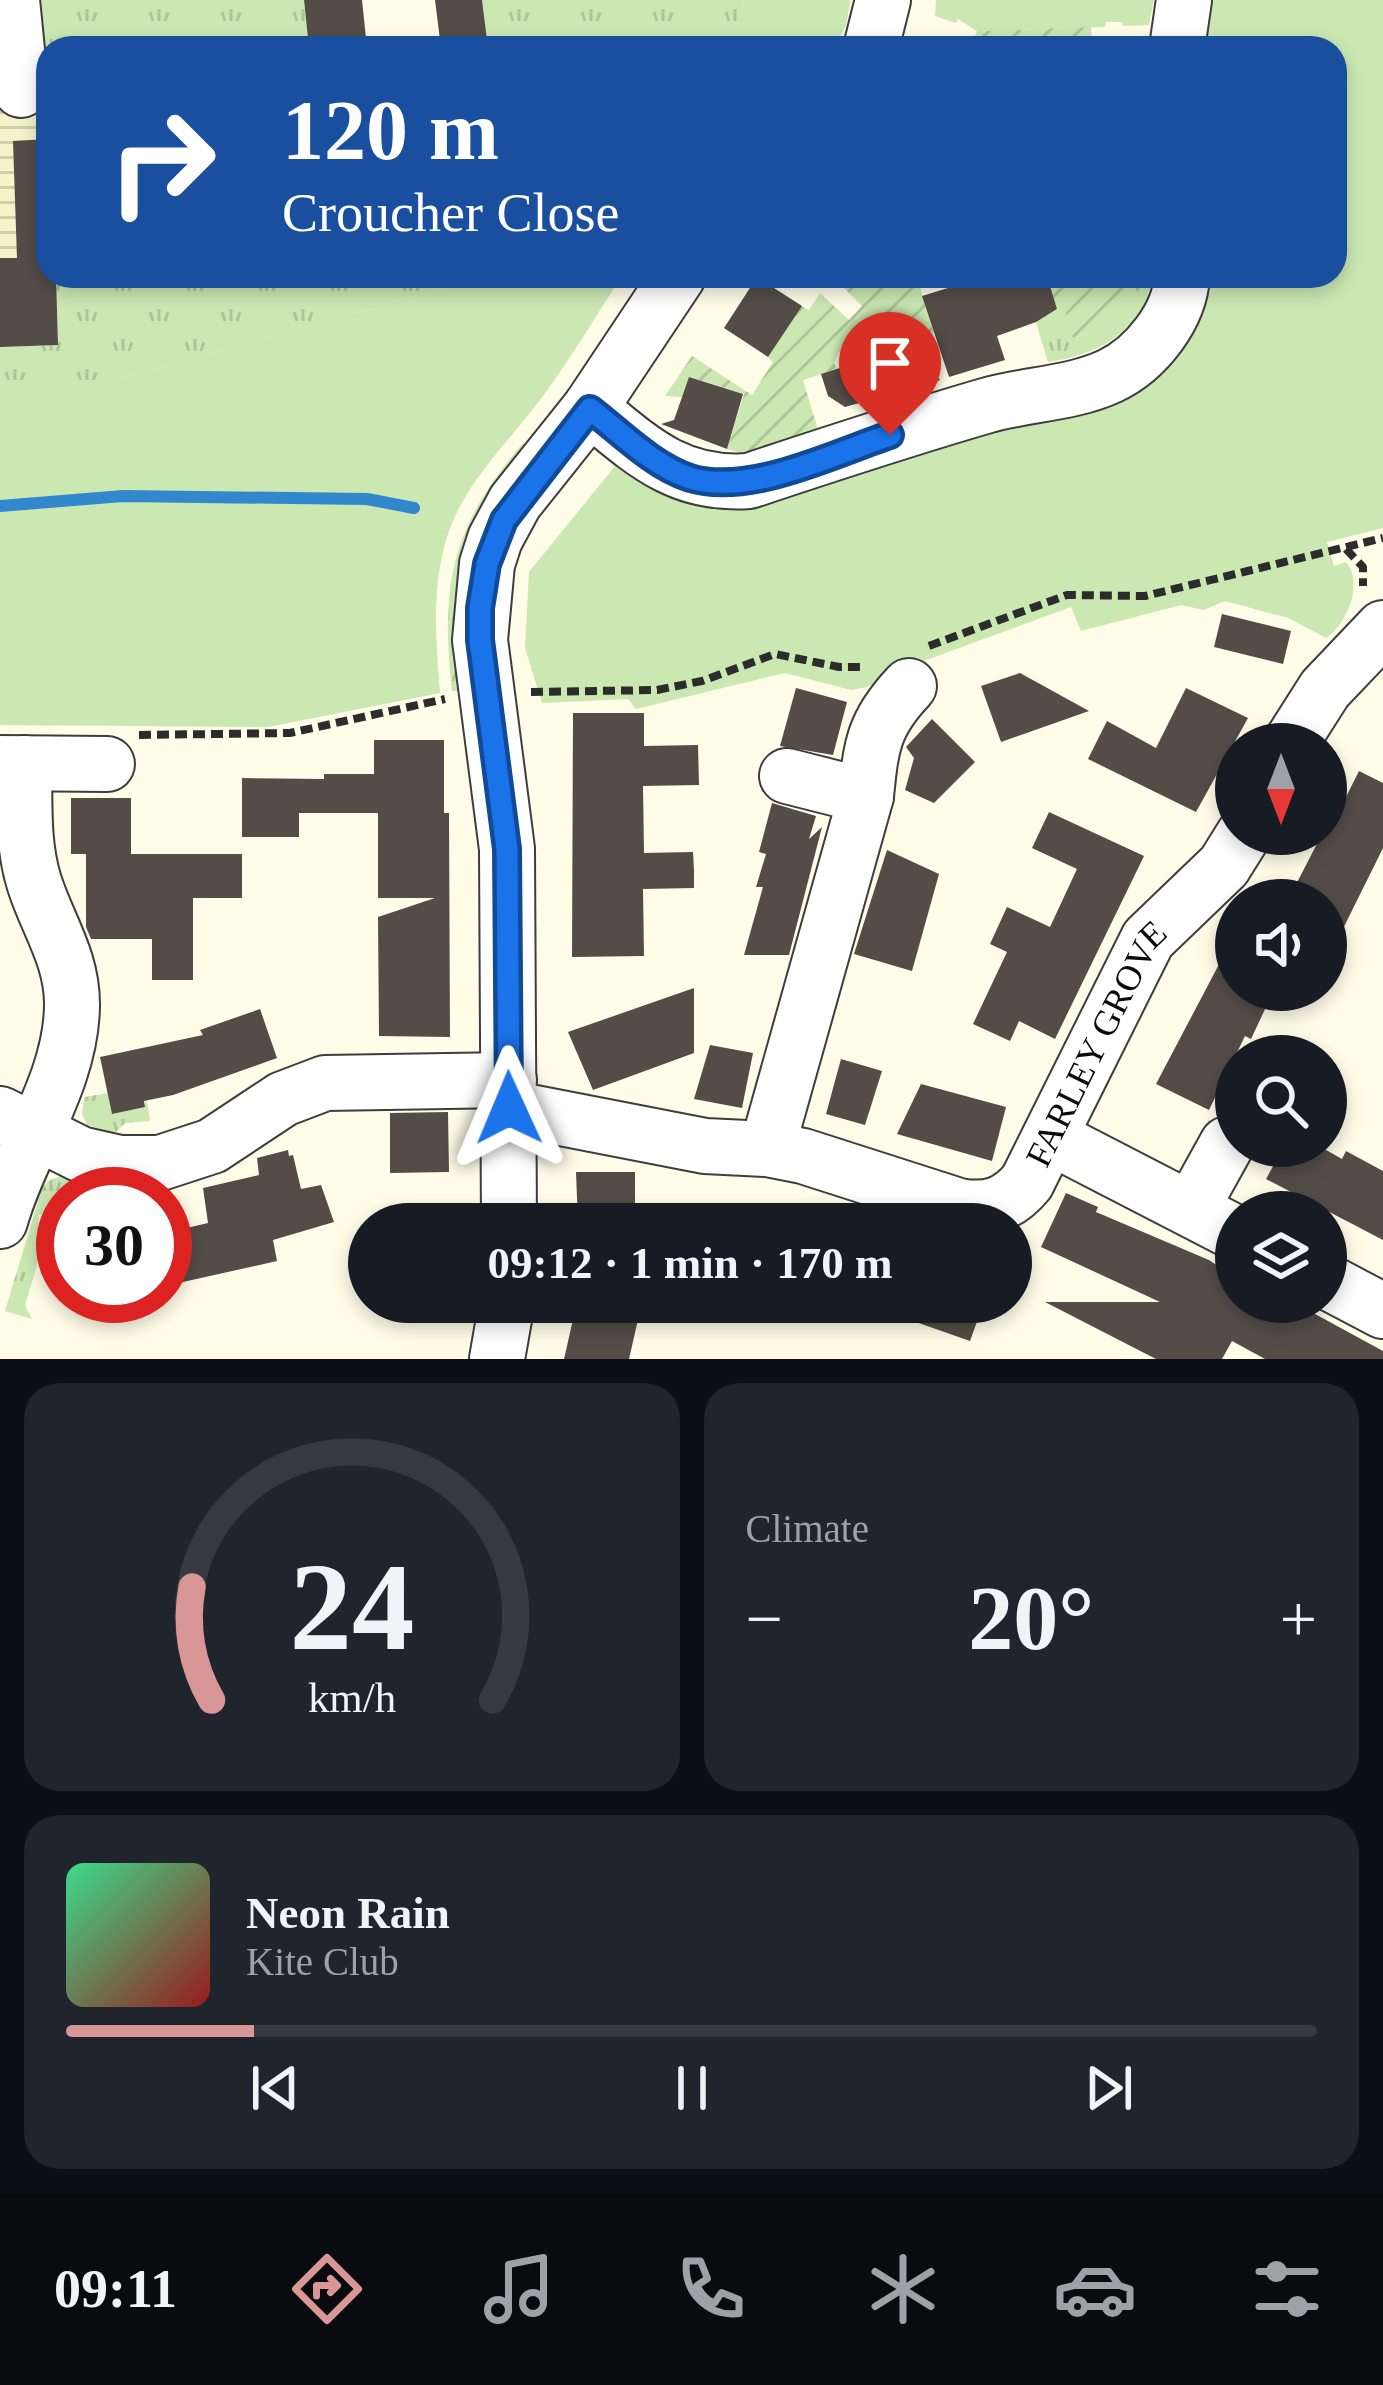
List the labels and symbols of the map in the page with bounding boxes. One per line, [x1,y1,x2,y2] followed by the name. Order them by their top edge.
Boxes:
[839,312,941,435] pin
[1215,723,1347,855] north arrow
[1018,912,1174,1173] street label: FARLEY GROVE
[446,1045,572,1171] position arrow
[36,1167,192,1323] speed limit sign: 30

